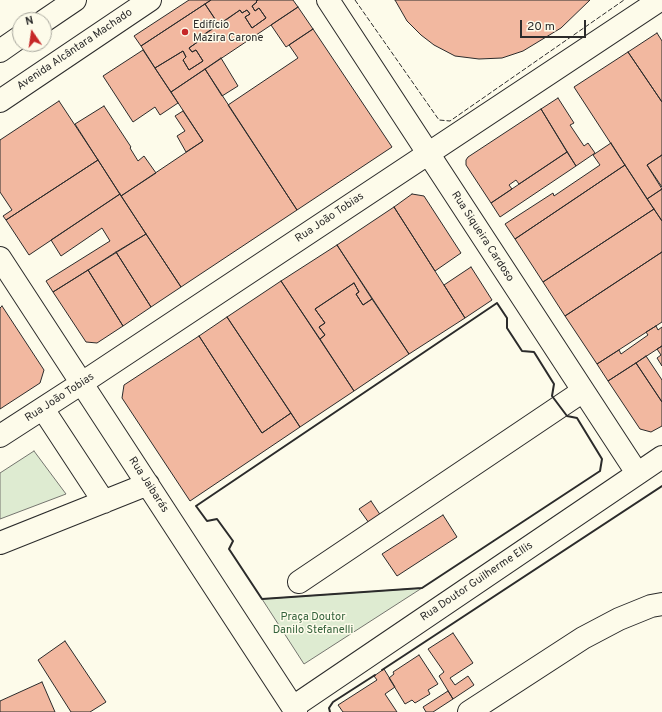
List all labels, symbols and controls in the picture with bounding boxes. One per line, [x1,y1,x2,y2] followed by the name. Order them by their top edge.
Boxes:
[15,6,135,94] street label: Avenida Alcântara Machado
[12,12,52,52] north arrow
[522,12,588,38] scale bar
[24,14,35,29] text: N
[193,19,263,45] place label: Edifício Mazira Carone
[527,19,555,35] text: 20 m
[180,27,190,37] marker: Edifício Mazira Carone
[448,189,516,285] street label: Rua Siqueira Cardoso
[293,190,367,246] street label: Rua João Tobias
[23,371,97,425] street label: Rua João Tobias
[125,455,171,515] street label: Rua Jaibarás
[418,539,536,625] street label: Rua Doutor Guilherme Ellis
[273,611,353,637] park label: Praça Doutor Danilo Stefanelli

